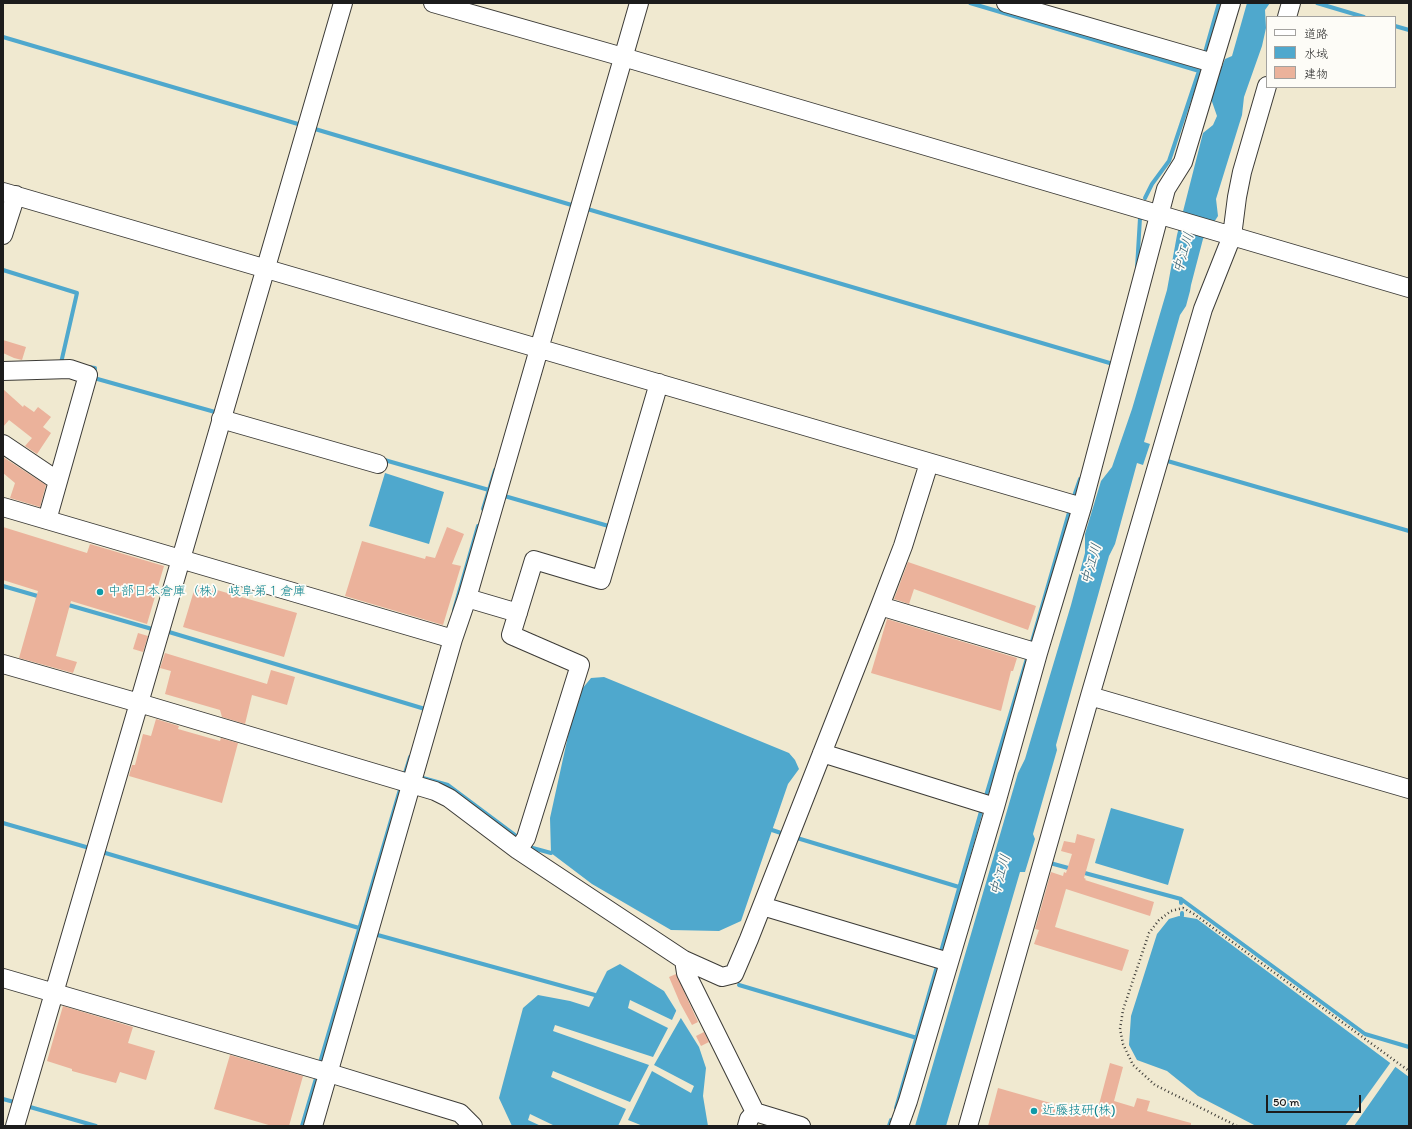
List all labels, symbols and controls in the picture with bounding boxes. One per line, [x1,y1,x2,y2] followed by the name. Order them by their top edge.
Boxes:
[1266,16,1396,88] legend
[1304,27,1328,41] text: 道路
[1304,47,1328,61] text: 水域
[1304,67,1328,81] text: 建物
[1170,230,1198,276] water label: 中江川
[1078,541,1106,587] water label: 中江川
[108,584,306,600] place label: 中部日本倉庫（株） 岐阜第１倉庫
[95,587,105,597] marker: 中部日本倉庫（株） 岐阜第１倉庫
[987,852,1015,898] water label: 中江川
[1268,1087,1363,1113] scale bar
[1273,1095,1299,1109] text: 50 m
[1042,1103,1115,1119] place label: 近藤技研(株)
[1029,1106,1039,1116] marker: 近藤技研(株)

